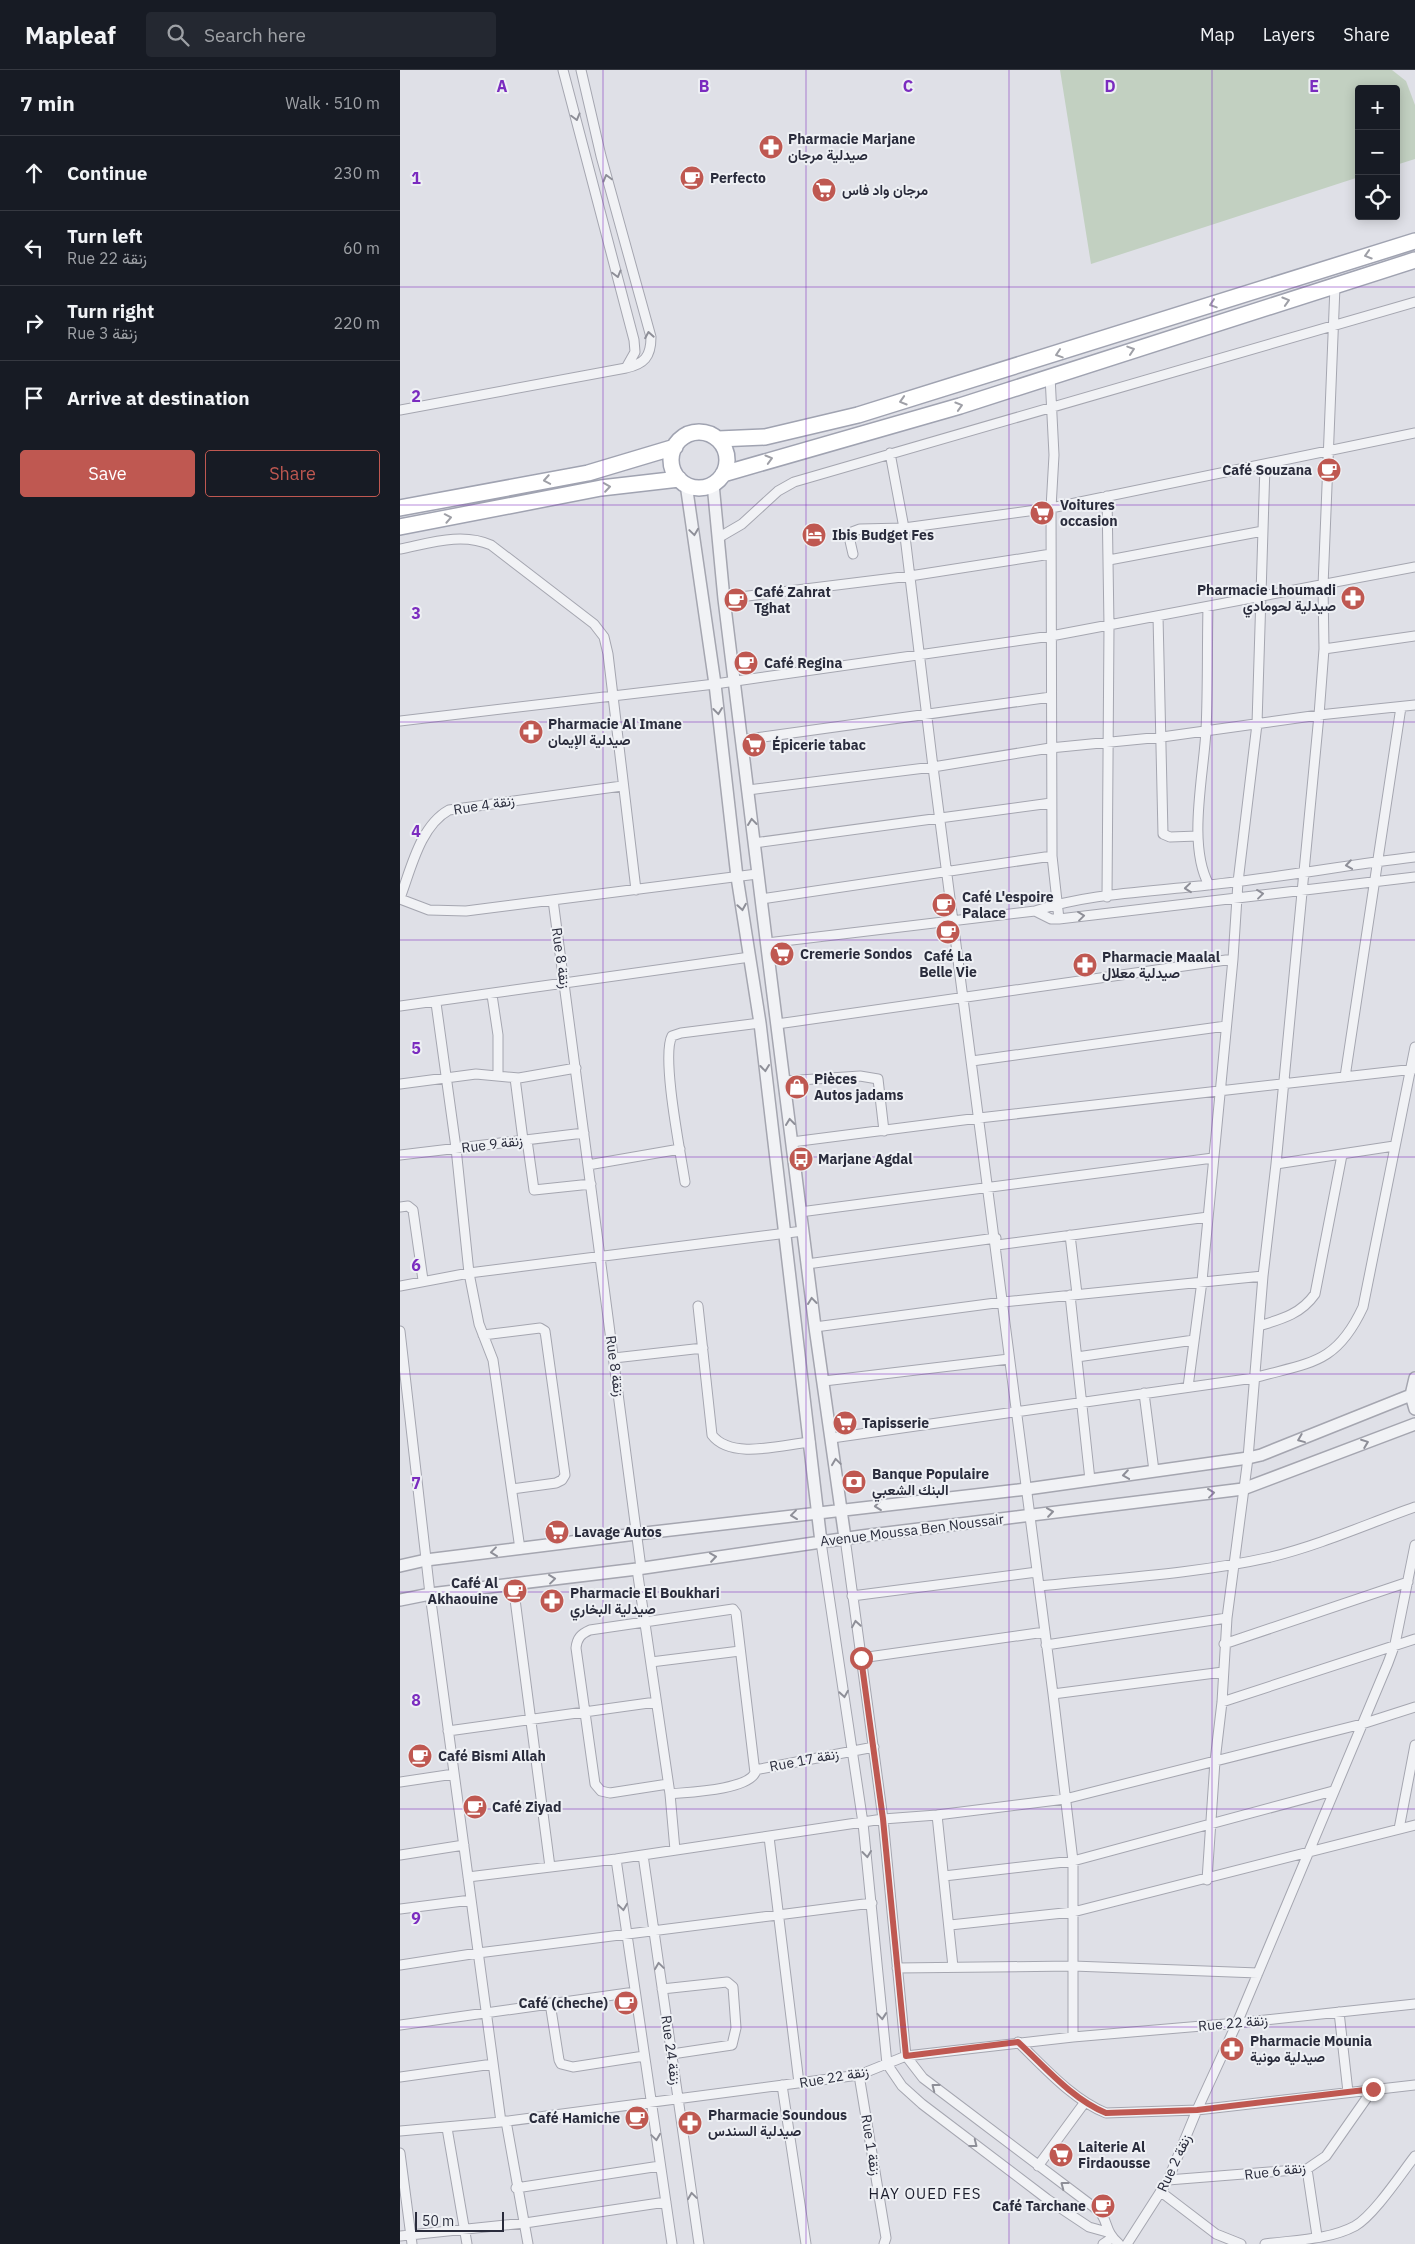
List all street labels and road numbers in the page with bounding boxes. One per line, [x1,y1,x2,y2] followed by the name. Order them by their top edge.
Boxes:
[452,791,516,819] street label: Rue 4 زنقة
[548,926,574,990] street label: Rue 8 زنقة
[460,1131,524,1157] street label: Rue 9 زنقة
[602,1334,628,1398] street label: Rue 8 زنقة
[819,1510,1005,1550] street label: Avenue Moussa Ben Noussair
[768,1744,840,1776] street label: Rue 17 زنقة
[1197,2011,1269,2035] street label: Rue 22 زنقة
[657,2014,685,2086] street label: Rue 24 زنقة
[798,2062,870,2092] street label: Rue 22 زنقة
[857,2113,885,2177] street label: Rue 1 زنقة
[1153,2131,1195,2195] street label: Rue 2 زنقة
[1243,2158,1307,2184] street label: Rue 6 زنقة

